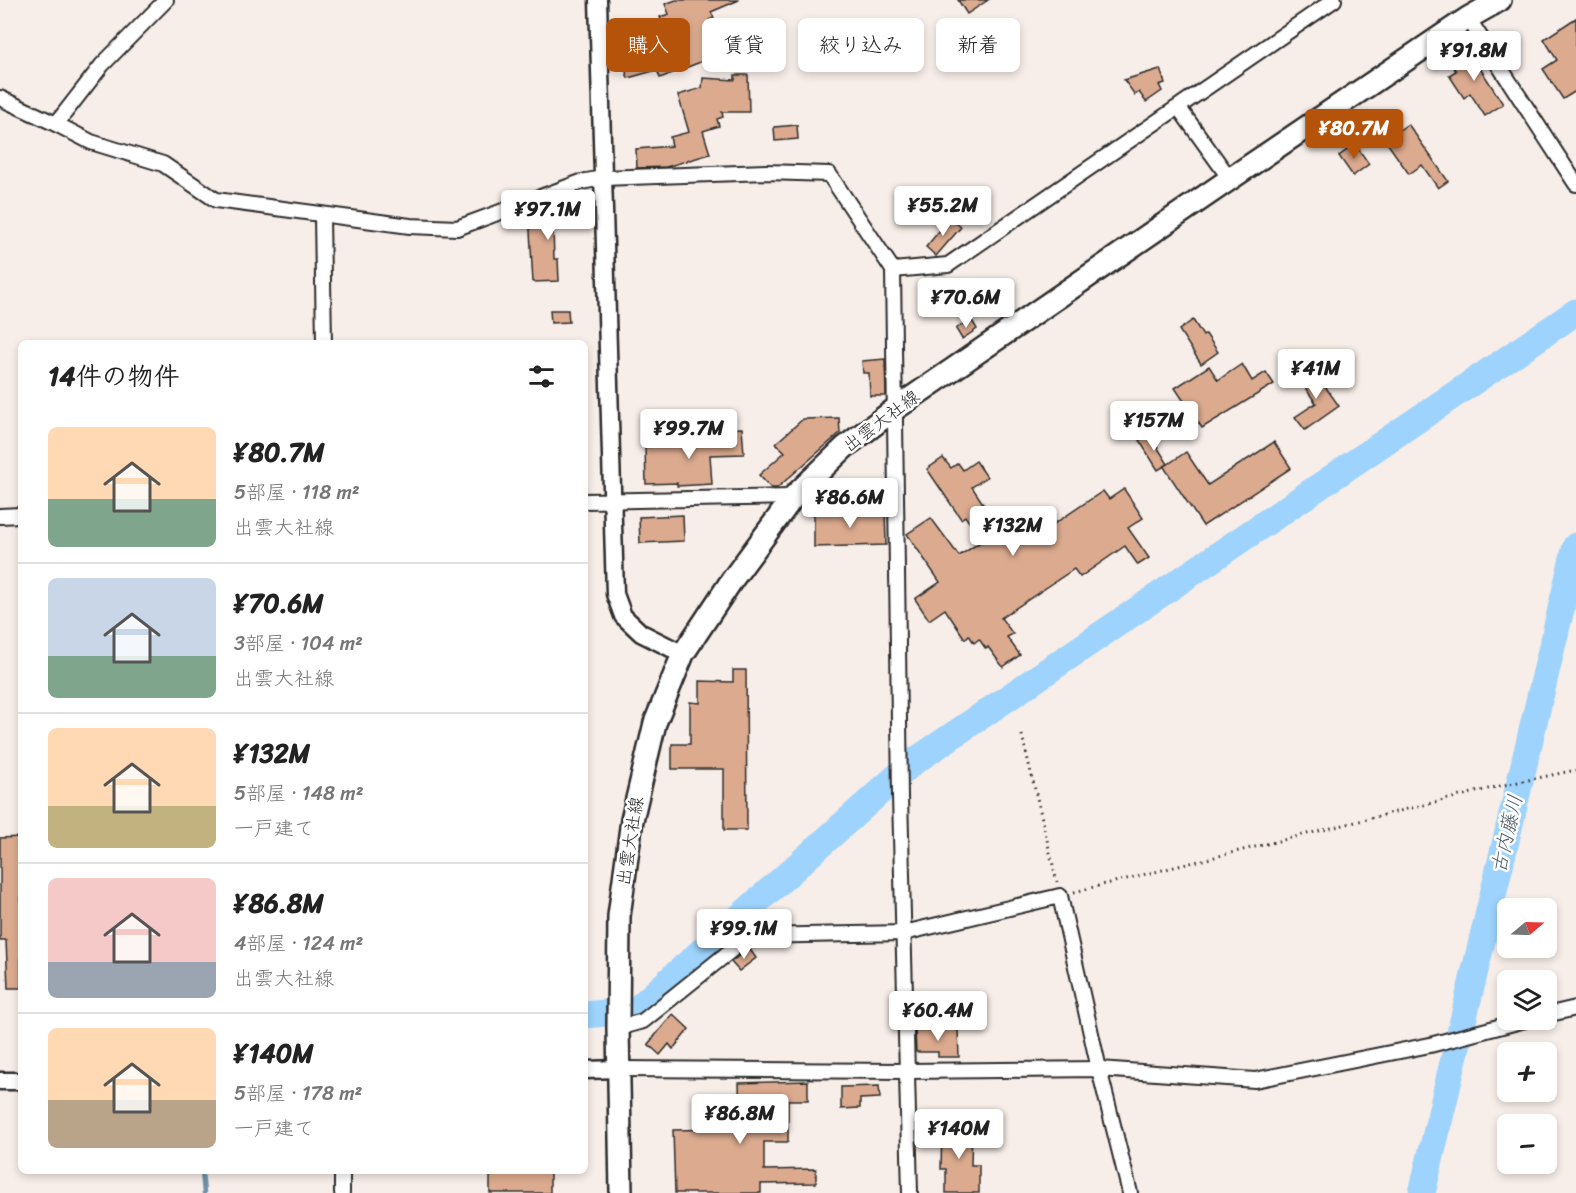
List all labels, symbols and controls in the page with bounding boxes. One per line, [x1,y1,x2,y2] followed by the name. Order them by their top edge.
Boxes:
[606,18,690,72] chip: 購入
[702,18,786,72] chip: 賃貸
[798,18,924,72] chip: 絞り込み
[936,18,1020,72] chip: 新着
[1425,31,1523,82] pin: ¥91.8M
[1441,33,1507,68] text: ¥91.8M
[1305,109,1403,160] pin: ¥80.7M
[1319,111,1389,146] text: ¥80.7M
[894,186,992,237] pin: ¥55.2M
[908,188,978,223] text: ¥55.2M
[499,190,597,241] pin: ¥97.1M
[515,192,581,227] text: ¥97.1M
[917,278,1015,329] pin: ¥70.6M
[932,280,1000,315] text: ¥70.6M
[1280,349,1352,400] pin: ¥41M
[1292,351,1340,386] text: ¥41M
[48,353,179,399] text: 14件の物件
[525,360,558,393] icon: filters
[835,381,927,461] street label: 出雲大社線
[1112,401,1196,452] pin: ¥157M
[1124,403,1184,438] text: ¥157M
[640,409,738,460] pin: ¥99.7M
[654,411,724,446] text: ¥99.7M
[234,429,324,475] text: ¥80.7M
[96,451,168,523] icon: home
[234,475,360,510] text: 5部屋 · 118 m²
[801,478,899,529] pin: ¥86.6M
[816,480,884,515] text: ¥86.6M
[971,506,1055,557] pin: ¥132M
[984,508,1042,543] text: ¥132M
[234,510,334,545] text: 出雲大社線
[234,580,324,626] text: ¥70.6M
[96,602,168,674] icon: home
[234,626,363,661] text: 3部屋 · 104 m²
[234,661,334,696] text: 出雲大社線
[234,730,310,776] text: ¥132M
[96,752,168,824] icon: home
[234,776,364,811] text: 5部屋 · 148 m²
[1481,791,1533,877] water label: 古内藤川
[607,794,653,888] street label: 出雲大社線
[234,811,314,846] text: 一戸建て
[234,880,324,926] text: ¥86.8M
[1497,898,1557,958] north arrow
[1497,898,1557,1174] map controls
[96,902,168,974] icon: home
[695,909,793,960] pin: ¥99.1M
[711,911,777,946] text: ¥99.1M
[234,926,363,961] text: 4部屋 · 124 m²
[234,961,334,996] text: 出雲大社線
[1497,970,1557,1030] button: layers
[889,991,987,1042] pin: ¥60.4M
[903,993,973,1028] text: ¥60.4M
[234,1030,313,1076] text: ¥140M
[1497,1042,1557,1102] button: +
[96,1052,168,1124] icon: home
[234,1076,362,1111] text: 5部屋 · 178 m²
[691,1094,789,1145] pin: ¥86.8M
[706,1096,774,1131] text: ¥86.8M
[917,1109,1001,1160] pin: ¥140M
[234,1111,314,1146] text: 一戸建て
[928,1111,990,1146] text: ¥140M
[1497,1114,1557,1174] button: −

